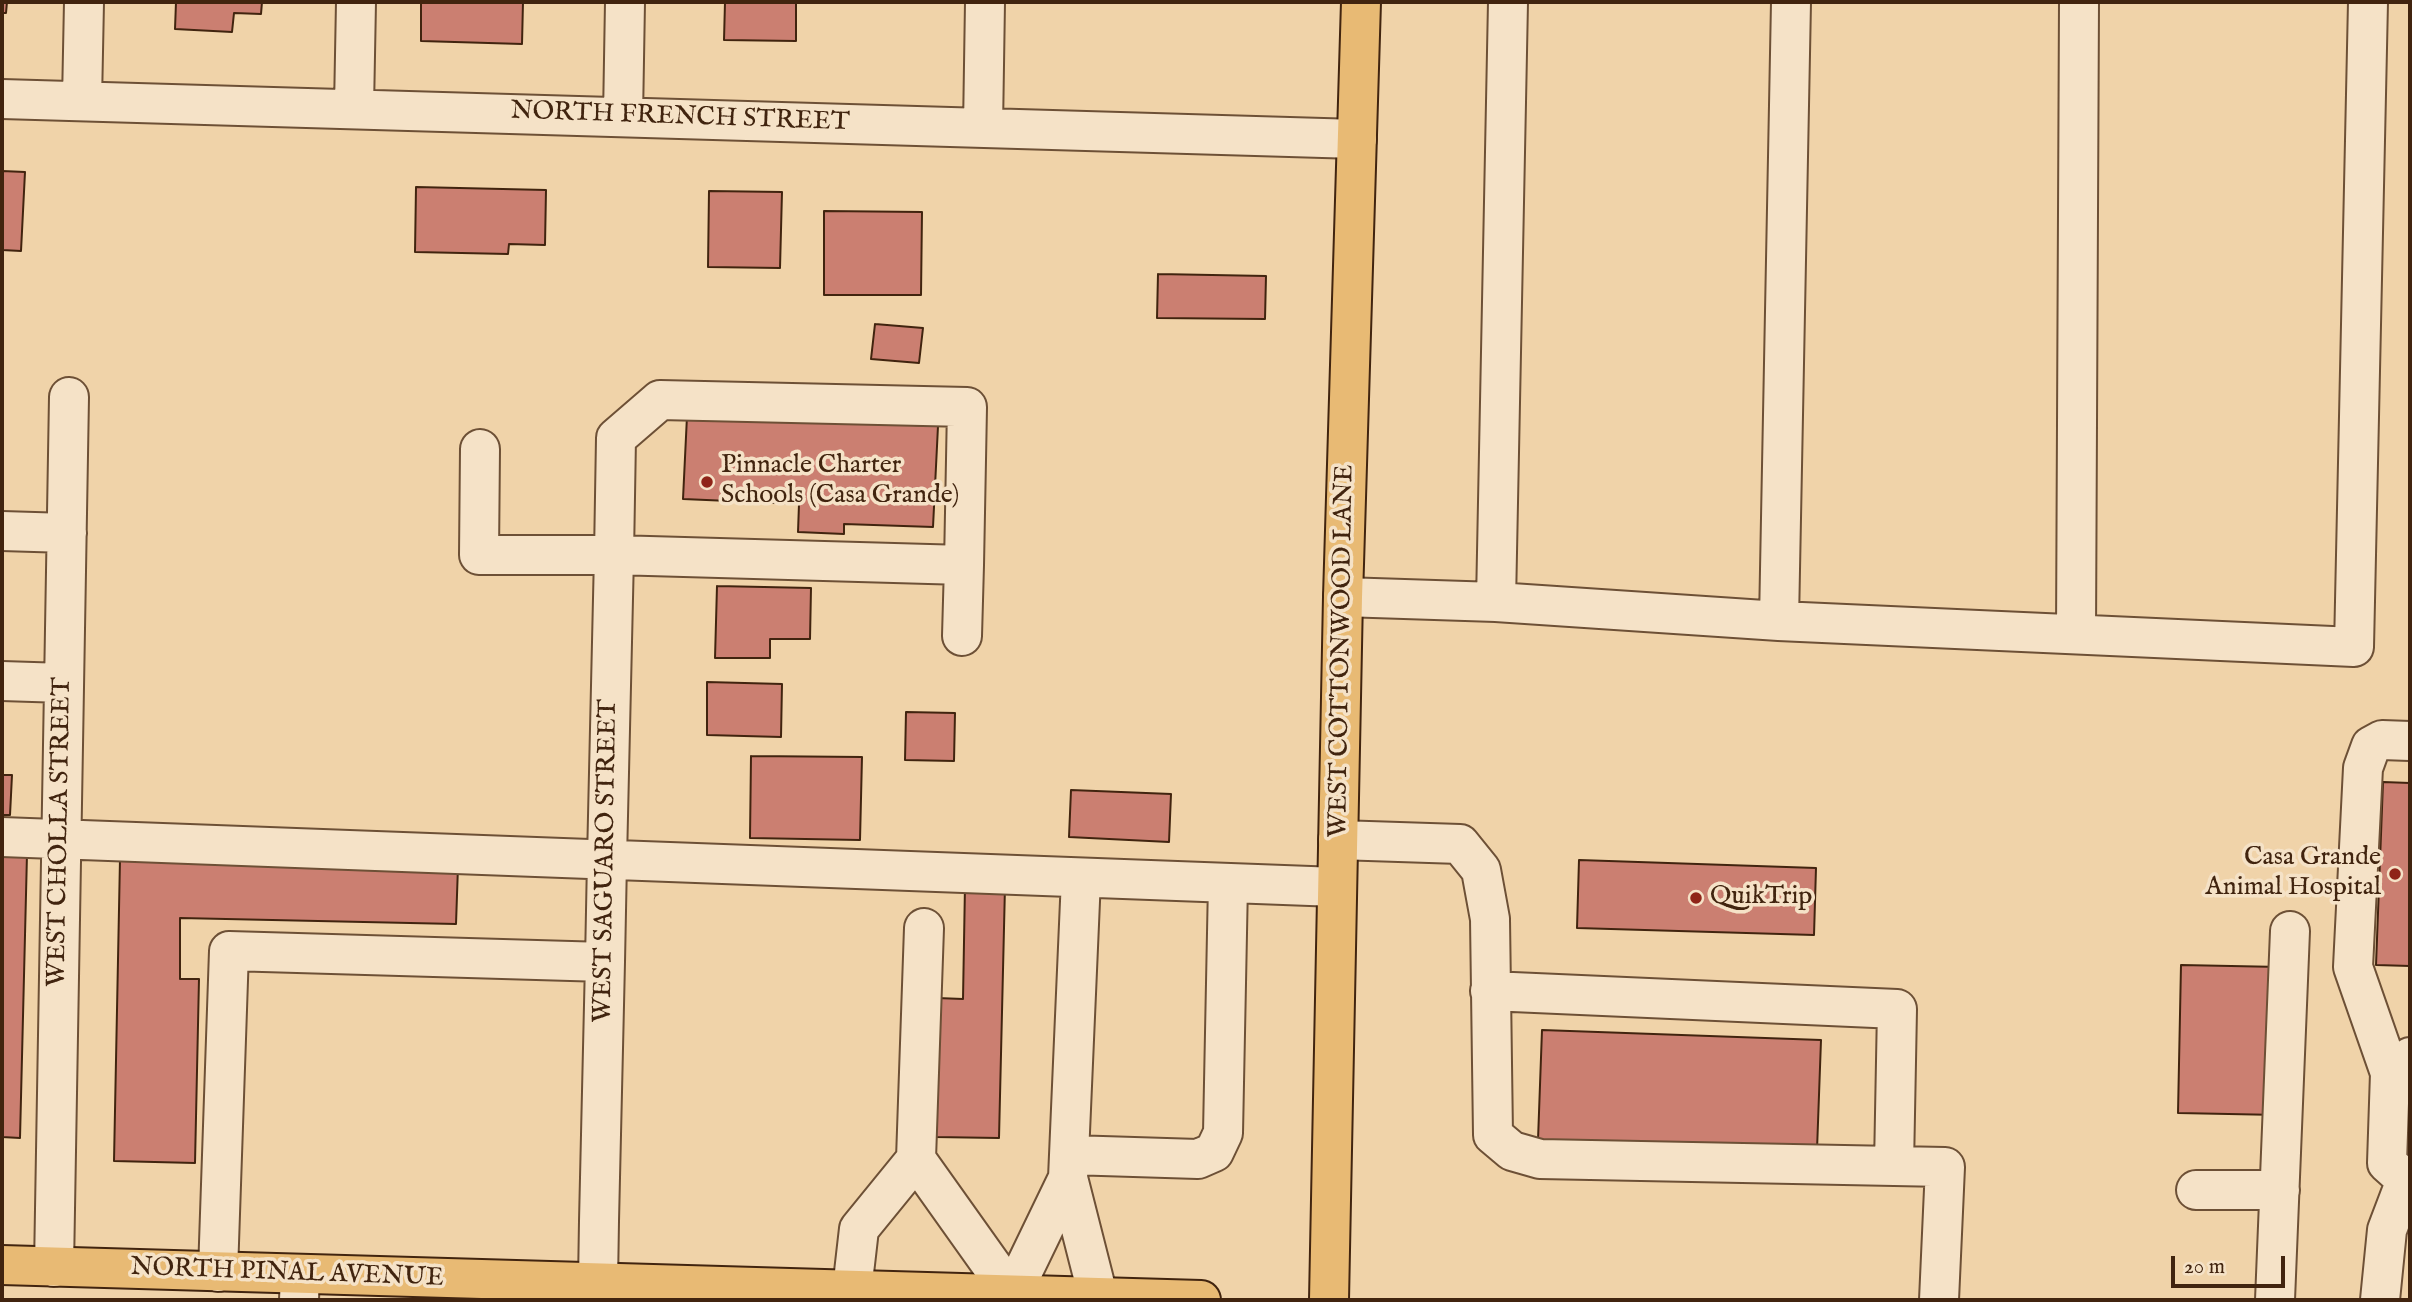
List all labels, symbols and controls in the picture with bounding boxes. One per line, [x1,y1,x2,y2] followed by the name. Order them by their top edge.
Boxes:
[510,96,850,140] street label: NORTH FRENCH STREET
[721,451,959,512] place label: Pinnacle Charter Schools (Casa Grande)
[1324,464,1362,838] street label: WEST COTTONWOOD LANE
[699,474,715,490] marker: Pinnacle Charter Schools (Casa Grande)
[43,677,79,987] street label: WEST CHOLLA STREET
[589,699,625,1023] street label: WEST SAGUARO STREET
[2205,843,2381,904] place label: Casa Grande Animal Hospital
[2387,866,2403,882] marker: Casa Grande Animal Hospital
[1710,882,1812,914] place label: QuikTrip
[1688,890,1704,906] marker: QuikTrip
[2174,1242,2288,1286] scale bar
[130,1253,444,1295] street label: NORTH PINAL AVENUE
[2184,1254,2225,1281] text: 20 m

